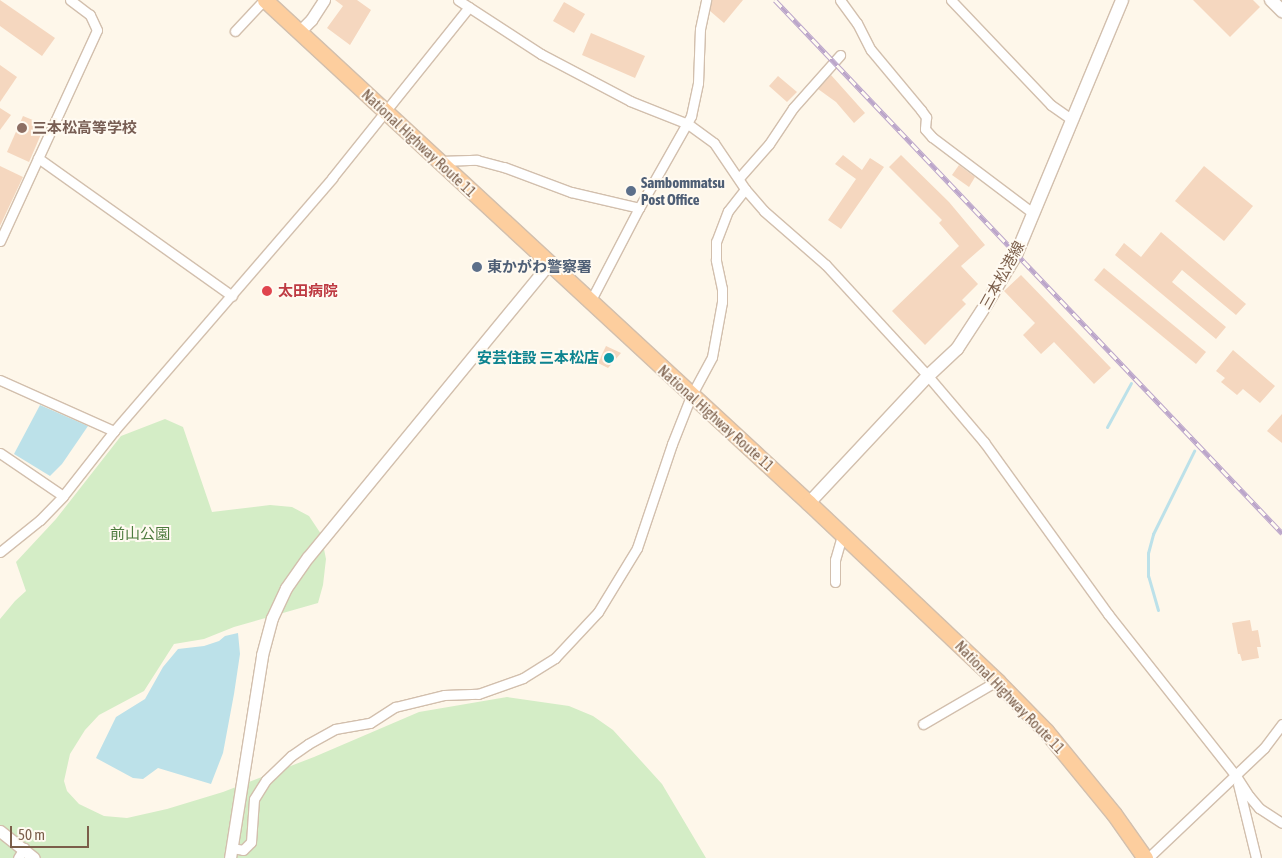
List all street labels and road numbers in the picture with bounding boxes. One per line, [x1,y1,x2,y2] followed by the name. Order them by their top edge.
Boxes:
[358,85,480,201] street label: National Highway Route 11
[976,238,1028,312] street label: 三本松港線
[654,361,778,475] street label: National Highway Route 11
[952,637,1068,757] street label: National Highway Route 11

